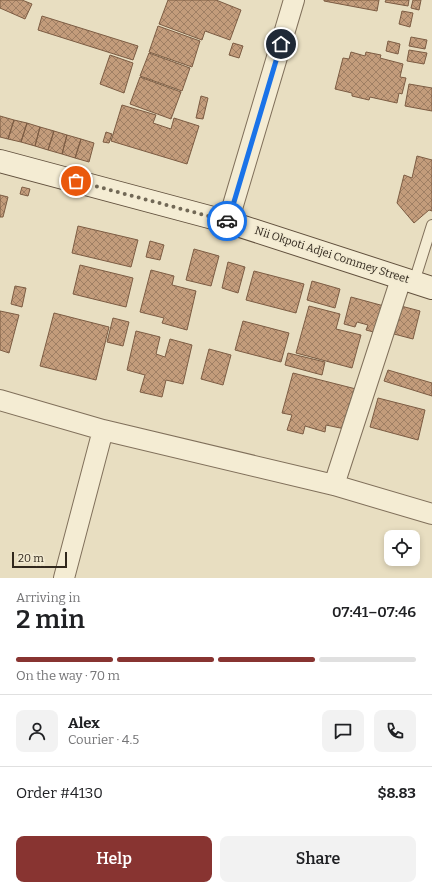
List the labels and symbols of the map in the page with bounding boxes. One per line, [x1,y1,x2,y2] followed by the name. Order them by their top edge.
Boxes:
[264,27,298,61] pin
[59,164,93,198] pin
[207,201,247,241] courier
[253,224,411,286] street label: Nii Okpoti Adjei Commey Street
[12,550,67,569] scale bar

